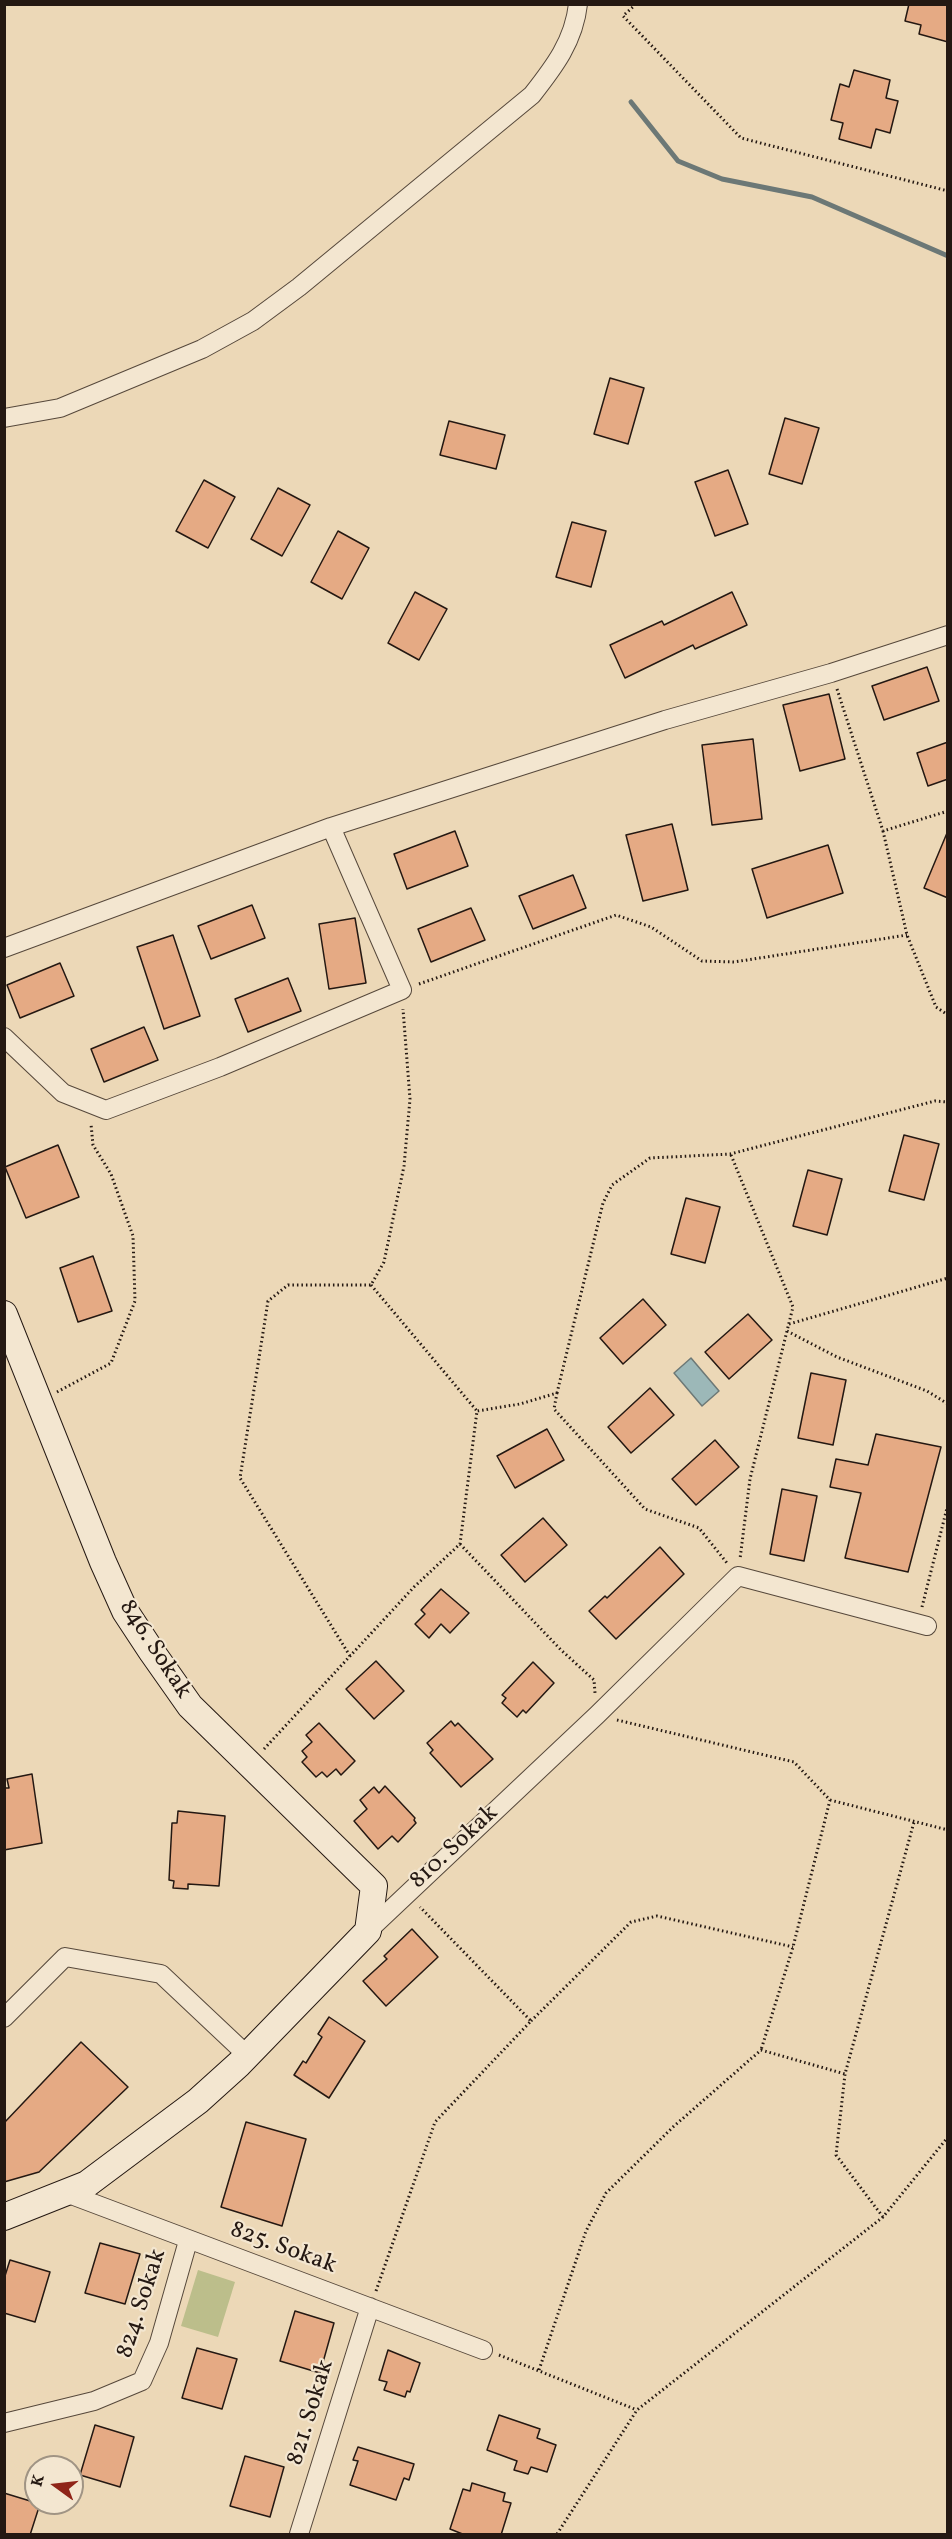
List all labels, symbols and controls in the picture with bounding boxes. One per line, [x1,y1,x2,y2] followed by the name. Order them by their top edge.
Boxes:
[111,1595,197,1705] street label: 846. Sokak
[405,1800,505,1896] street label: 810. Sokak
[226,2216,340,2282] street label: 825. Sokak
[112,2246,174,2362] street label: 824. Sokak
[282,2357,342,2469] street label: 821. Sokak
[24,2455,84,2515] north arrow
[26,2472,51,2489] text: K

